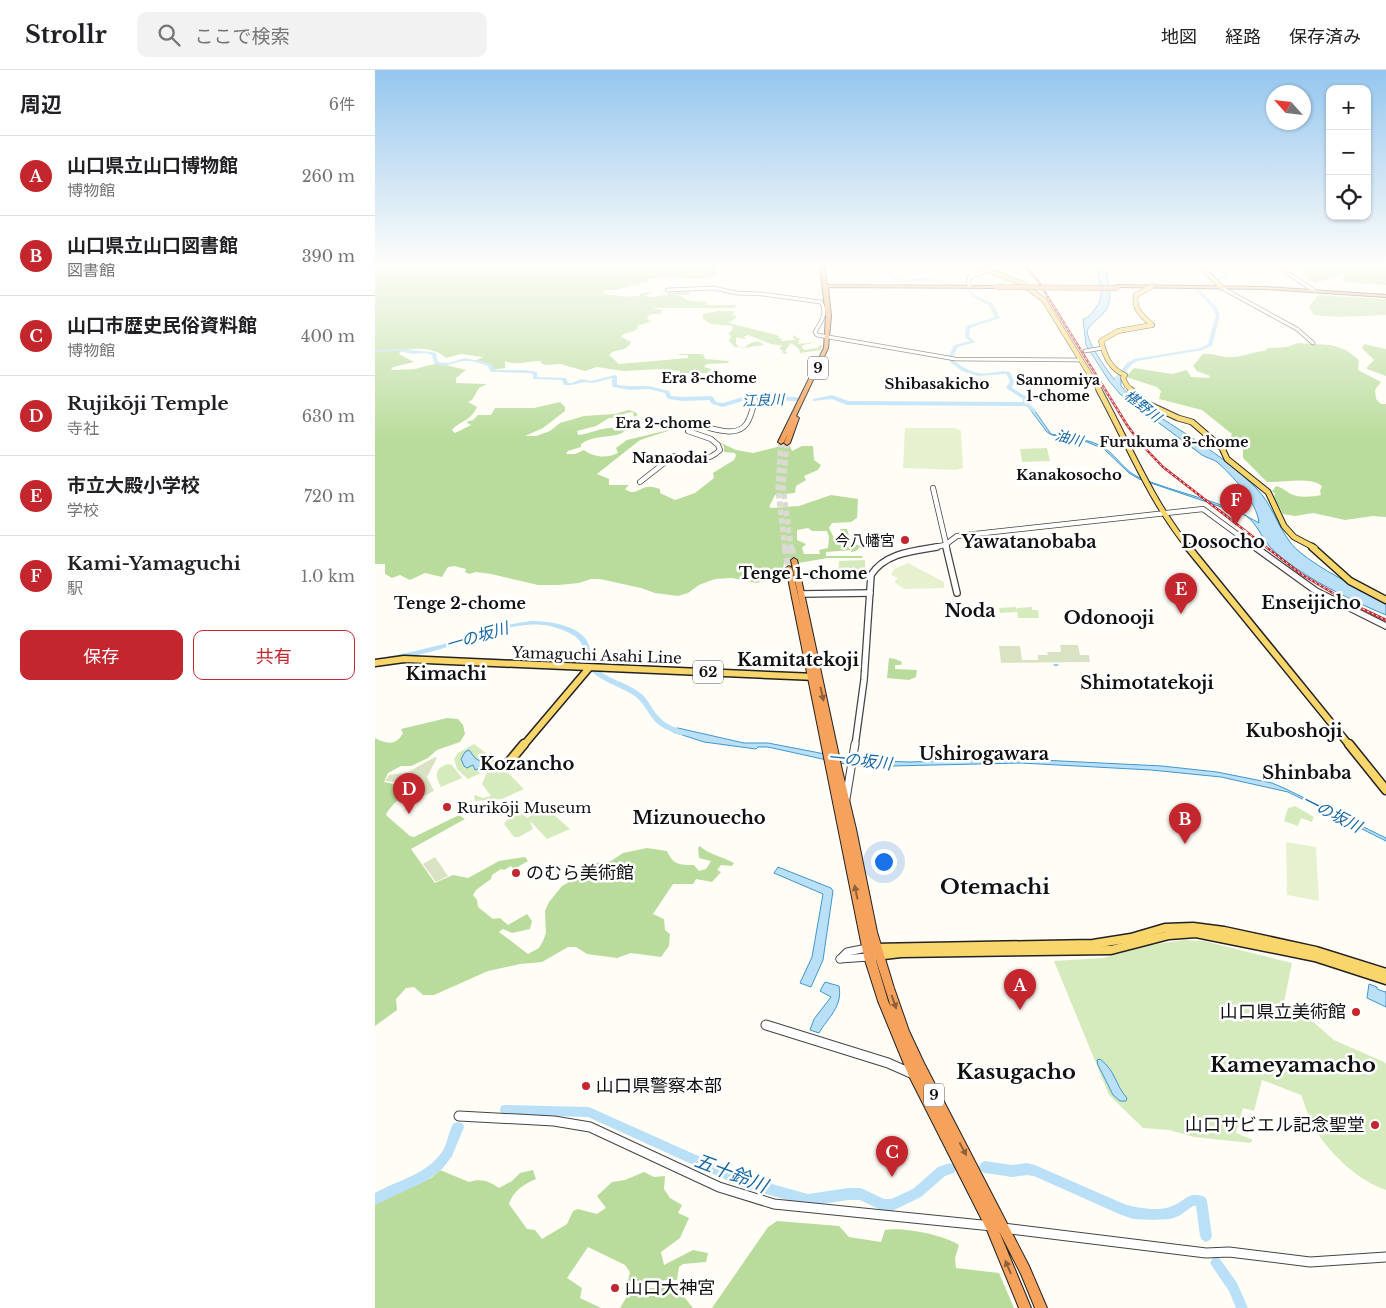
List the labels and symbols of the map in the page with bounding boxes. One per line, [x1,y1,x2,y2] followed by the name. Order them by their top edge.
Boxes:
[1266,85,1311,130] north arrow
[808,356,828,380] road number: 9
[661,369,757,387] district label: Era 3-chome
[1016,371,1100,405] district label: Sannomiya 1-chome
[885,374,990,393] district label: Shibasakicho
[1121,386,1167,427] water label: 椹野川
[742,390,786,410] water label: 江良川
[615,414,711,432] district label: Era 2-chome
[1053,426,1087,451] water label: 油川
[1099,433,1249,451] district label: Furukuma 3-chome
[632,448,709,467] district label: Nanaodai
[1016,465,1122,484] district label: Kanakosocho
[1220,484,1252,525] pin: F
[835,531,895,550] place label: 今八幡宮
[960,531,1097,553] district label: Yawatanobaba
[1181,531,1265,553] district label: Dosocho
[899,534,911,546] marker: 今八幡宮
[739,563,867,583] district label: Tenge 1-chome
[1165,573,1197,614] pin: E
[1261,592,1361,614] district label: Enseijicho
[394,593,526,613] district label: Tenge 2-chome
[944,600,996,622] district label: Noda
[1064,607,1155,629] district label: Odonooji
[443,617,512,654] water label: 一の坂川
[511,643,682,667] street label: Yamaguchi Asahi Line
[737,649,859,671] district label: Kamitatekoji
[693,660,723,684] road number: 62
[405,663,487,685] district label: Kimachi
[1080,672,1214,694] district label: Shimotatekoji
[818,686,826,701] one-way arrow
[1246,720,1343,742] district label: Kuboshoji
[919,743,1050,765] district label: Ushirogawara
[827,747,895,773] water label: 一の坂川
[480,753,574,775] district label: Kozancho
[1262,762,1352,784] district label: Shinbaba
[393,773,425,814] pin: D
[1299,790,1367,837] water label: 一の坂川
[457,798,591,817] place label: Rurikōji Museum
[441,801,453,813] marker: Rurikōji Museum
[1169,803,1201,844] pin: B
[632,807,766,829] district label: Mizunouecho
[871,849,897,875] your location
[526,862,634,884] place label: のむら美術館
[510,867,522,879] marker: のむら美術館
[940,874,1050,900] district label: Otemachi
[852,885,860,900] one-way arrow
[1004,969,1036,1010] pin: A
[890,995,898,1010] one-way arrow
[1220,1001,1346,1023] place label: 山口県立美術館
[1350,1006,1362,1018] marker: 山口県立美術館
[1210,1052,1376,1078] district label: Kameyamacho
[956,1059,1076,1085] district label: Kasugacho
[596,1075,722,1097] place label: 山口県警察本部
[580,1080,592,1092] marker: 山口県警察本部
[924,1084,944,1106] road number: 9
[1185,1114,1365,1136] place label: 山口サビエル記念聖堂
[1369,1119,1381,1131] marker: 山口サビエル記念聖堂
[876,1136,908,1177] pin: C
[959,1142,967,1156] one-way arrow
[691,1149,772,1198] water label: 五十鈴川
[1004,1259,1012,1274] one-way arrow
[625,1277,715,1299] place label: 山口大神宮
[609,1282,621,1294] marker: 山口大神宮

